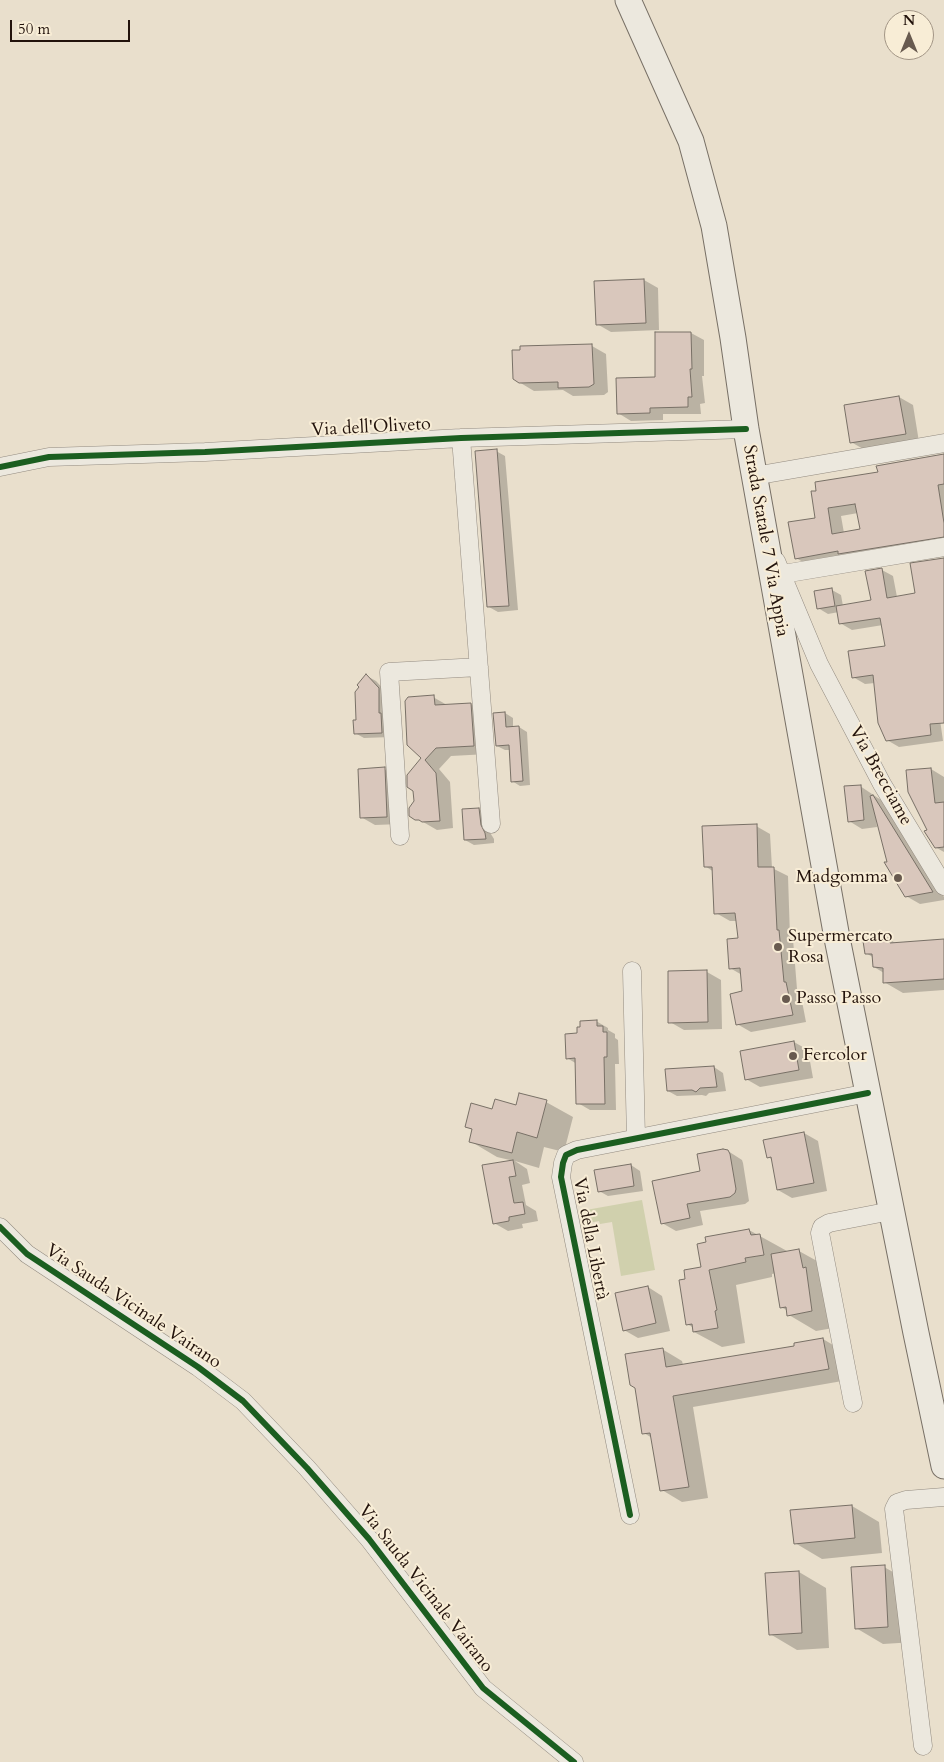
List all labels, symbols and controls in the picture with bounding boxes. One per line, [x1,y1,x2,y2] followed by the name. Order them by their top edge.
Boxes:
[12,10,132,42] scale bar
[884,10,934,60] north arrow
[903,11,915,30] text: N
[18,19,50,39] text: 50 m
[311,414,431,442] street label: Via dell'Oliveto
[737,443,793,639] street label: Strada Statale 7 Via Appia
[844,722,916,830] street label: Via Brecciame
[796,867,888,889] place label: Madgomma
[892,872,904,884] marker: Madgomma
[788,926,893,969] place label: Supermercato Rosa
[772,941,784,953] marker: Supermercato Rosa
[796,988,881,1010] place label: Passo Passo
[780,993,792,1005] marker: Passo Passo
[803,1045,867,1067] place label: Fercolor
[787,1050,799,1062] marker: Fercolor
[568,1176,612,1302] street label: Via della Libertà
[41,1240,225,1374] street label: Via Sauda Vicinale Vairano
[353,1501,497,1677] street label: Via Sauda Vicinale Vairano

